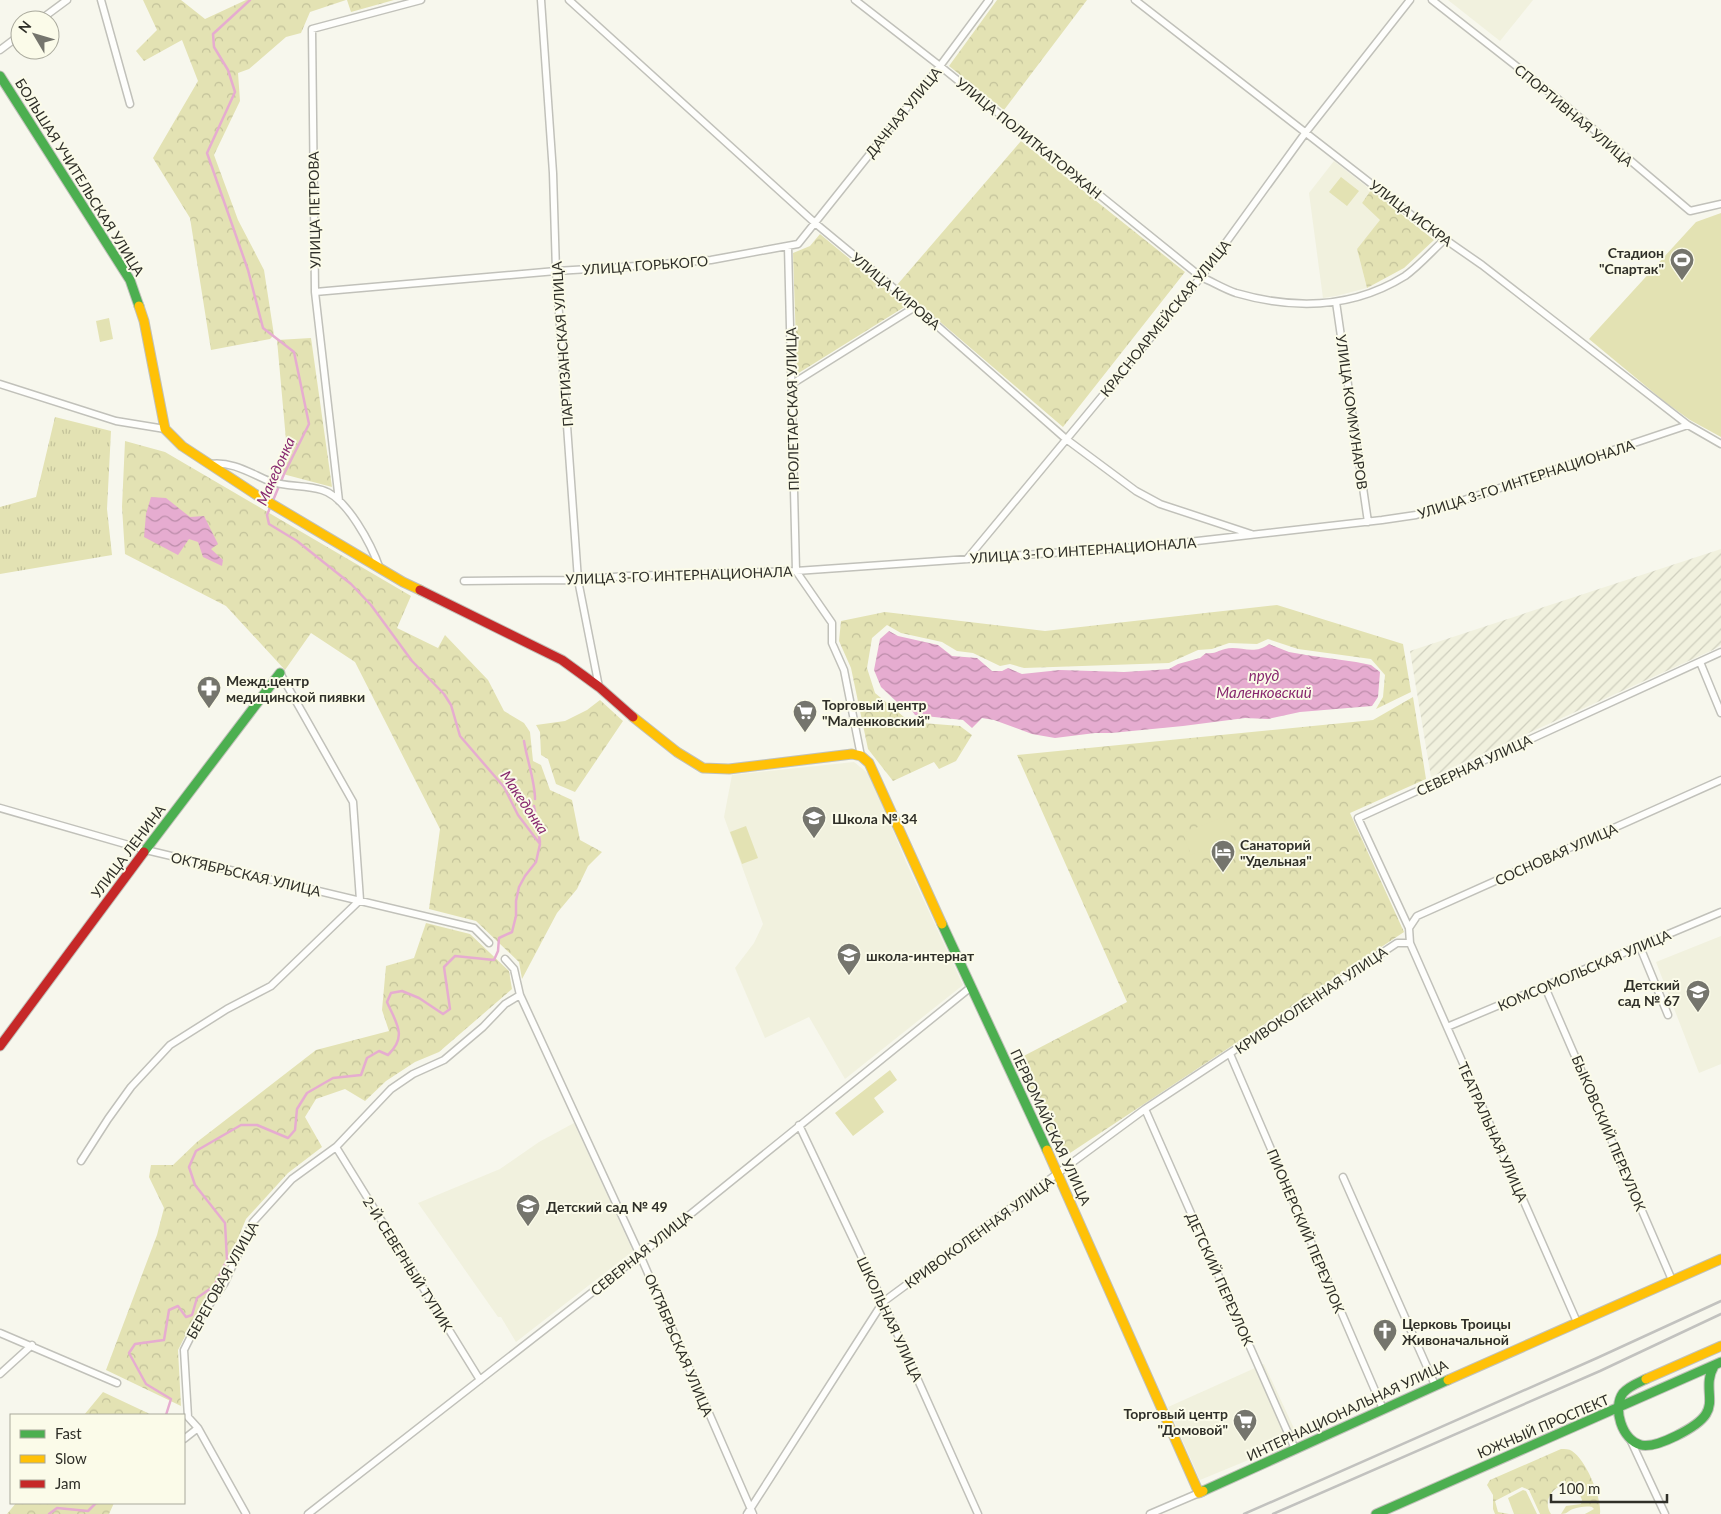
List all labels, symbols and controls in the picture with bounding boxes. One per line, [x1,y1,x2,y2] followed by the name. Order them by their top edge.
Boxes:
[10,10,60,60] north arrow
[14,17,34,36] text: N
[1511,60,1637,170] street label: СПОРТИВНАЯ УЛИЦА
[861,63,945,161] street label: ДАЧНАЯ УЛИЦА
[953,74,1105,202] street label: УЛИЦА ПОЛИТКАТОРЖАН
[12,75,148,279] street label: БОЛЬШАЯ УЧИТЕЛЬСКАЯ УЛИЦА
[304,151,324,269] street label: УЛИЦА ПЕТРОВА
[1366,176,1456,250] street label: УЛИЦА ИСКРА
[1096,236,1234,400] street label: КРАСНОАРМЕЙСКАЯ УЛИЦА
[1599,244,1664,277] place label: Стадион "Спартак"
[1669,247,1695,281] sports icon: Стадион "Спартак"
[848,249,944,333] street label: УЛИЦА КИРОВА
[581,252,709,278] street label: УЛИЦА ГОРЬКОГО
[548,260,576,427] street label: ПАРТИЗАНСКАЯ УЛИЦА
[782,327,802,491] street label: ПРОЛЕТАРСКАЯ УЛИЦА
[1333,333,1371,491] street label: УЛИЦА КОММУНАРОВ
[252,434,298,508] water label: Македонка
[1415,436,1637,522] street label: УЛИЦА 3-ГО ИНТЕРНАЦИОНАЛА
[969,534,1197,566] street label: УЛИЦА 3-ГО ИНТЕРНАЦИОНАЛА
[565,563,793,587] street label: УЛИЦА 3-ГО ИНТЕРНАЦИОНАЛА
[1216,666,1312,701] water label: пруд Маленковский
[226,672,365,705] place label: Межд.центр медицинской пиявки
[196,675,222,709] pharmacy icon: Межд.центр медицинской пиявки
[822,696,930,729] place label: Торговый центр "Маленковский"
[792,699,818,733] supermarket icon: Торговый центр "Маленковский"
[1414,731,1535,799] street label: СЕВЕРНАЯ УЛИЦА
[497,767,553,837] water label: Македонка
[87,801,169,901] street label: УЛИЦА ЛЕНИНА
[801,805,827,839] school or university icon: Школа № 34
[832,810,917,827] place label: Школа № 34
[1492,819,1620,889] street label: СОСНОВАЯ УЛИЦА
[1240,836,1312,869] place label: Санаторий "Удельная"
[1210,839,1236,873] hotel icon: Санаторий "Удельная"
[169,848,323,900] street label: ОКТЯБРЬСКАЯ УЛИЦА
[1495,926,1674,1014] street label: КОМСОМОЛЬСКАЯ УЛИЦА
[836,942,862,976] school or university icon: школа-интернат
[1232,942,1391,1057] street label: КРИВОКОЛЕННАЯ УЛИЦА
[866,947,975,964] place label: школа-интернат
[1618,976,1680,1009] place label: Детский сад № 67
[1685,979,1711,1013] school or university icon: Детский сад № 67
[1007,1046,1095,1208] street label: ПЕРВОМАЙСКАЯ УЛИЦА
[1568,1053,1650,1214] street label: БЫКОВСКИЙ ПЕРЕУЛОК
[1454,1059,1532,1205] street label: ТЕАТРАЛЬНАЯ УЛИЦА
[1264,1146,1349,1316] street label: ПИОНЕРСКИЙ ПЕРЕУЛОК
[901,1172,1057,1292] street label: КРИВОКОЛЕННАЯ УЛИЦА
[515,1193,541,1227] school or university icon: Детский сад № 49
[360,1194,457,1335] street label: 2-Й СЕВЕРНЫЙ ТУПИК
[546,1198,668,1215] place label: Детский сад № 49
[587,1207,695,1299] street label: СЕВЕРНАЯ УЛИЦА
[1183,1210,1257,1349] street label: ДЕТСКИЙ ПЕРЕУЛОК
[183,1218,262,1342] street label: БЕРЕГОВАЯ УЛИЦА
[854,1254,927,1385] street label: ШКОЛЬНАЯ УЛИЦА
[641,1271,717,1419] street label: ОКТЯБРЬСКАЯ УЛИЦА
[1402,1315,1511,1348] place label: Церковь Троицы Живоначальной
[1372,1318,1398,1352] church icon: Церковь Троицы Живоначальной
[1244,1356,1451,1464] street label: ИНТЕРНАЦИОНАЛЬНАЯ УЛИЦА
[1475,1390,1612,1461] street label: ЮЖНЫЙ ПРОСПЕКТ
[1123,1405,1228,1438] place label: Торговый центр "Домовой"
[1232,1408,1258,1442] supermarket icon: Торговый центр "Домовой"
[10,1414,185,1504] legend
[55,1424,82,1442] text: Fast
[55,1449,87,1467] text: Slow
[1551,1472,1667,1504] scale bar
[55,1474,81,1492] text: Jam
[1558,1479,1600,1497] text: 100 m

